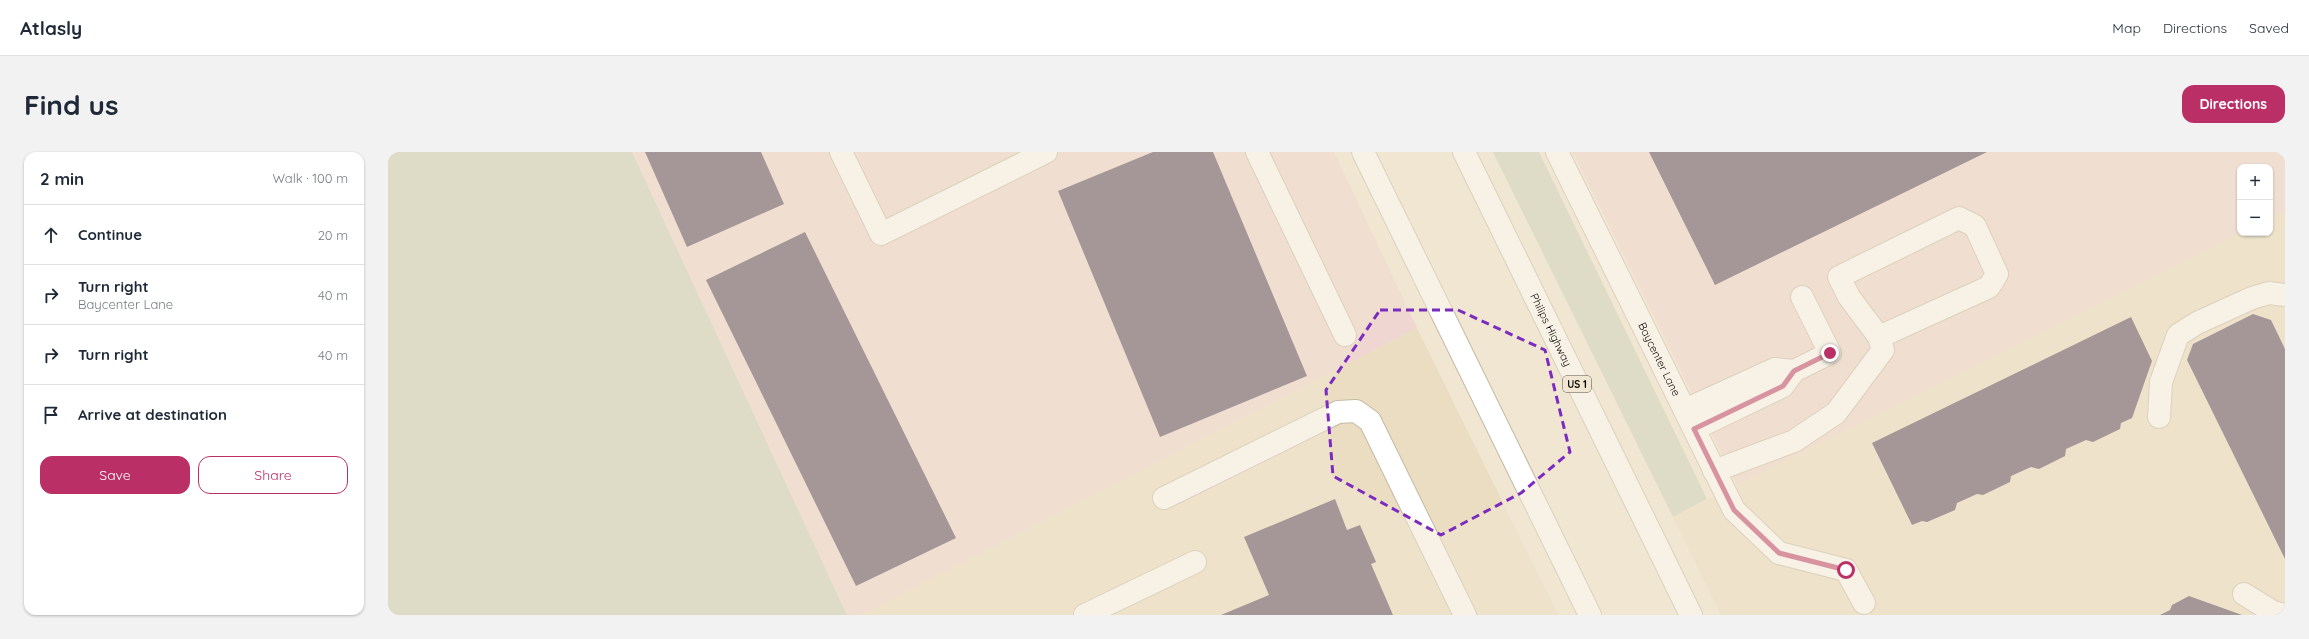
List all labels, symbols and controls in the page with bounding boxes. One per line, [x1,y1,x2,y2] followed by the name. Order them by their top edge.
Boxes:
[20,16,82,40] text: Atlasly
[2112,19,2141,37] text: Map
[2163,19,2227,37] text: Directions
[2249,19,2289,37] text: Saved
[2182,85,2285,123] button: Directions
[24,87,118,122] text: Find us
[2237,164,2273,236] map controls
[2237,164,2273,200] button: +
[40,168,84,189] text: 2 min
[272,170,348,186] text: Walk · 100 m
[2237,200,2273,236] button: −
[40,224,62,246] icon: ahead
[78,225,142,244] text: Continue
[318,227,348,243] text: 20 m
[78,277,149,296] text: Turn right
[40,284,62,306] icon: right
[318,287,348,303] text: 40 m
[1527,291,1575,369] street label: Philips Highway
[78,296,173,312] text: Baycenter Lane
[1635,320,1684,398] street label: Baycenter Lane
[40,344,62,366] icon: right
[1821,344,1839,362] route end
[78,345,149,364] text: Turn right
[318,347,348,363] text: 40 m
[1563,376,1591,392] road number: US 1
[40,404,62,426] icon: arrive
[78,405,227,424] text: Arrive at destination
[40,456,190,494] button: Save
[198,456,348,494] button: Share
[1837,561,1855,579] route start

